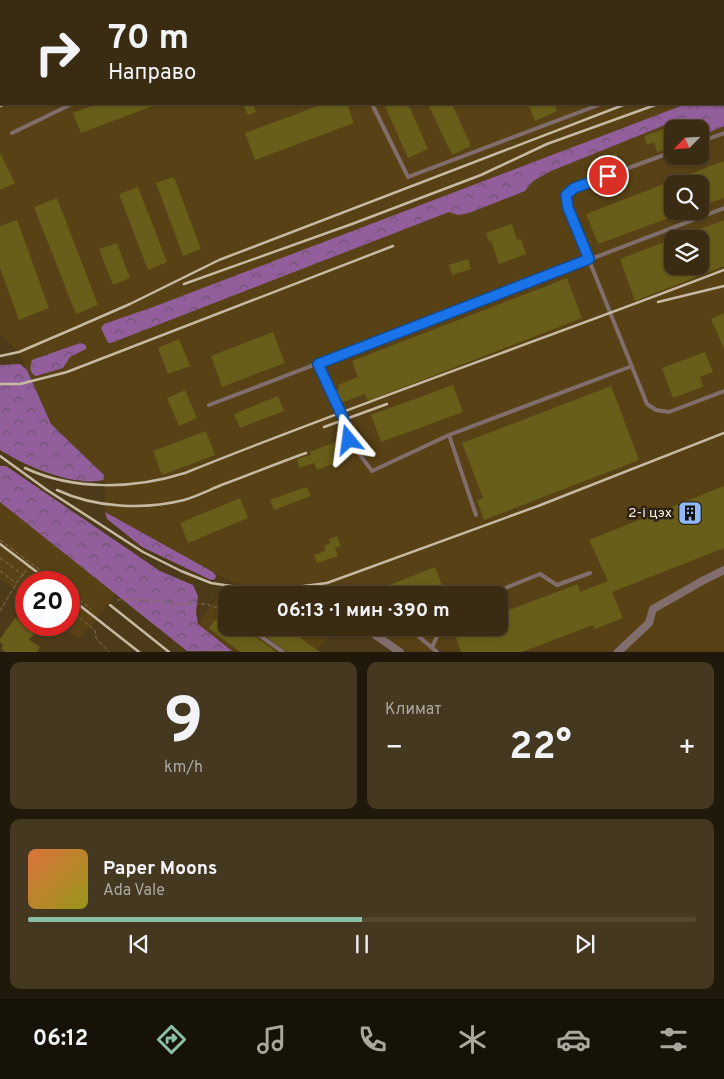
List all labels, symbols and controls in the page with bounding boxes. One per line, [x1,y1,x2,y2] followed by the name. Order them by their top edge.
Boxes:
[108,17,189,61] text: 70 m
[25,20,90,85] icon: right
[108,60,196,87] text: Направо
[664,120,709,165] north arrow
[664,120,709,275] map controls
[587,155,629,197] pin
[594,162,622,190] icon: arrive
[664,175,709,220] button: search
[664,230,709,275] button: layers
[322,413,374,465] position arrow
[677,500,703,526] building icon: 2-і цэх
[628,505,672,522] place label: 2-і цэх
[15,571,80,636] speed limit sign: 20
[276,599,450,623] text: 06:13 · 1 мин · 390 m
[164,684,203,766] text: 9
[385,700,442,720] text: Климат
[509,724,572,773] text: 22°
[385,731,403,767] text: −
[678,731,696,767] text: +
[164,758,203,778] text: km/h
[103,857,217,881] text: Paper Moons
[103,881,165,901] text: Ada Vale
[125,930,153,958] icon: previous
[348,930,376,958] icon: pause
[571,930,599,958] icon: next
[154,1022,189,1057] icon: directions
[254,1022,289,1057] icon: music
[355,1022,390,1057] icon: phone
[455,1022,490,1057] icon: climate
[556,1022,591,1057] icon: car
[656,1022,691,1057] icon: filters
[33,1026,88,1053] text: 06:12

